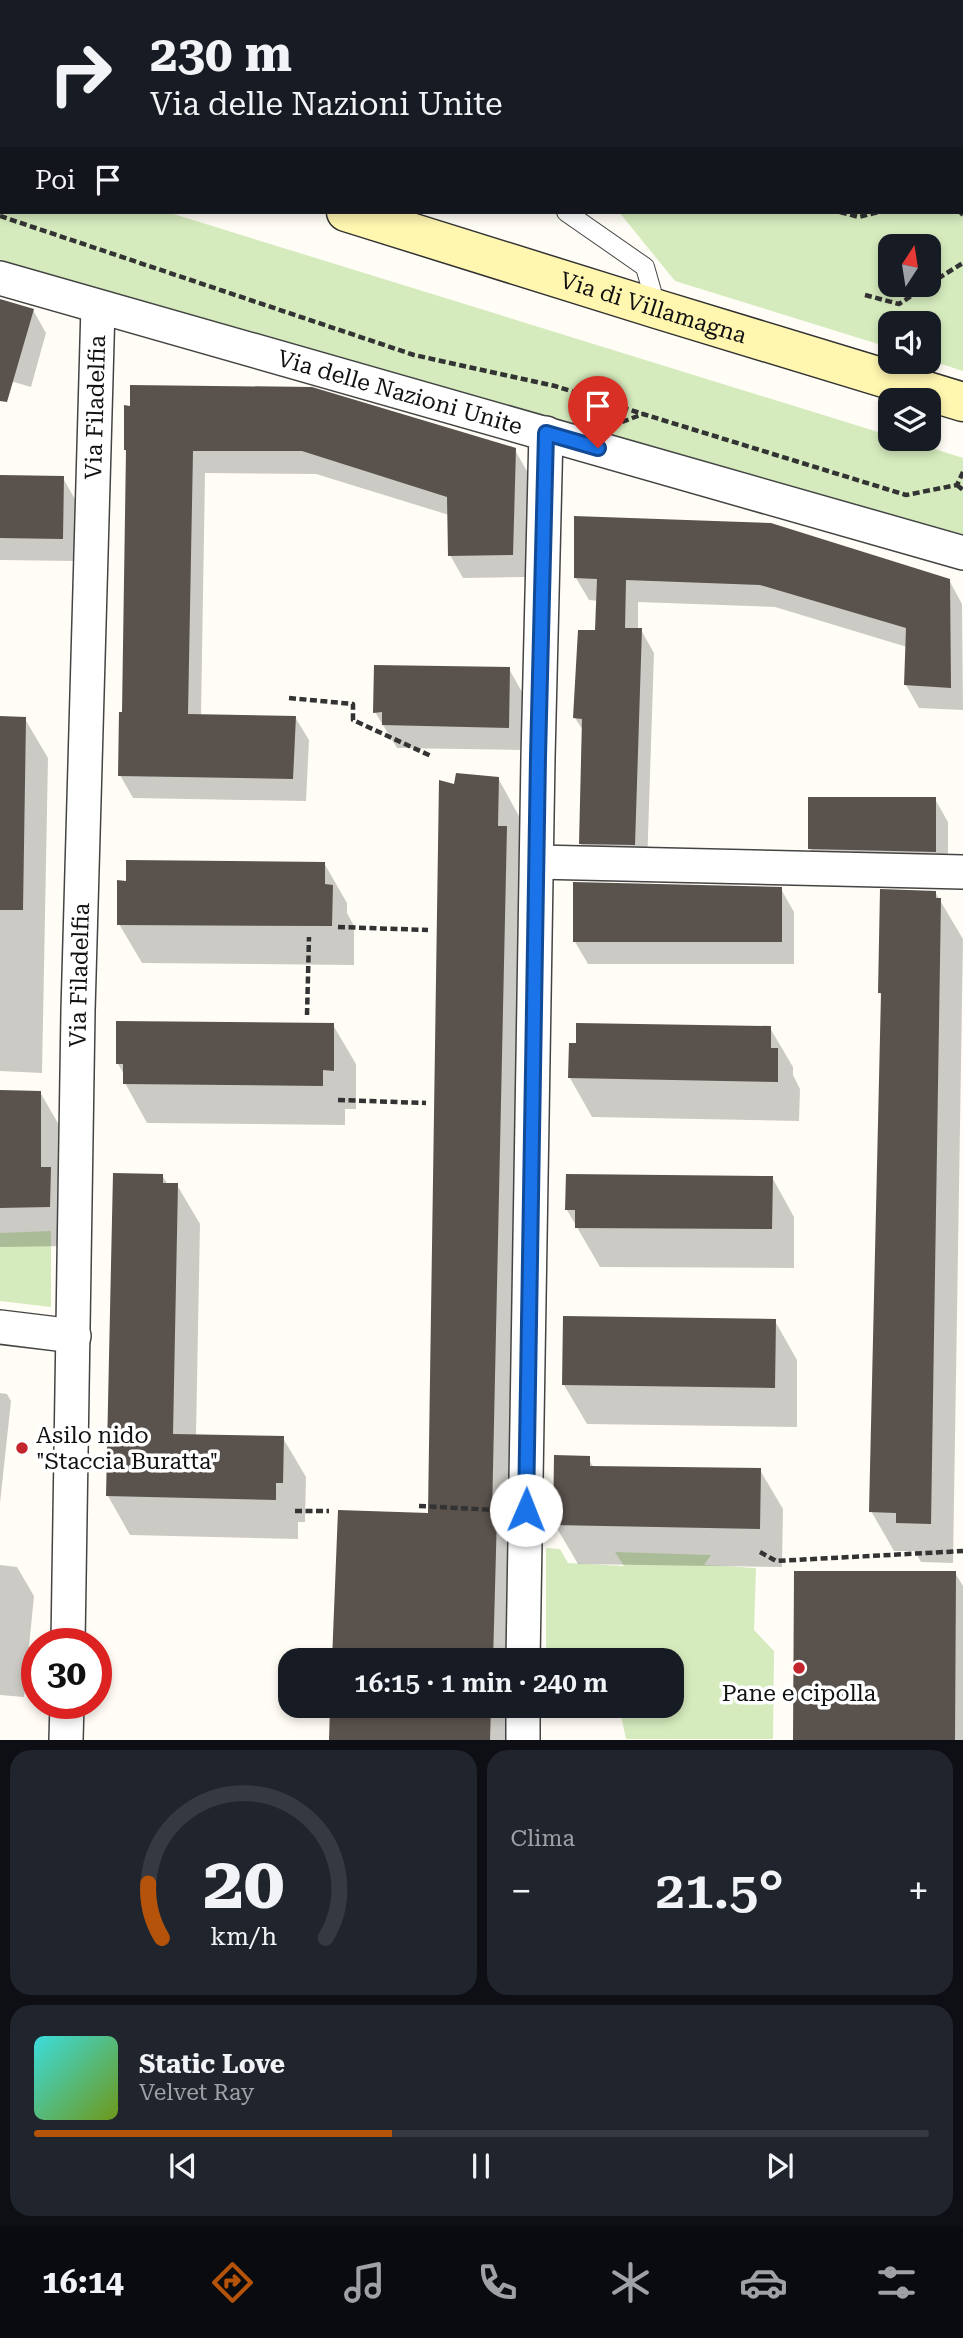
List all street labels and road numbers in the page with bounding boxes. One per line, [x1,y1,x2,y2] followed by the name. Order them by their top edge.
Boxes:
[557,266,750,349] street label: Via di Villamagna
[80,334,111,480] street label: Via Filadelfia
[274,344,526,440] street label: Via delle Nazioni Unite
[64,902,95,1048] street label: Via Filadelfia

